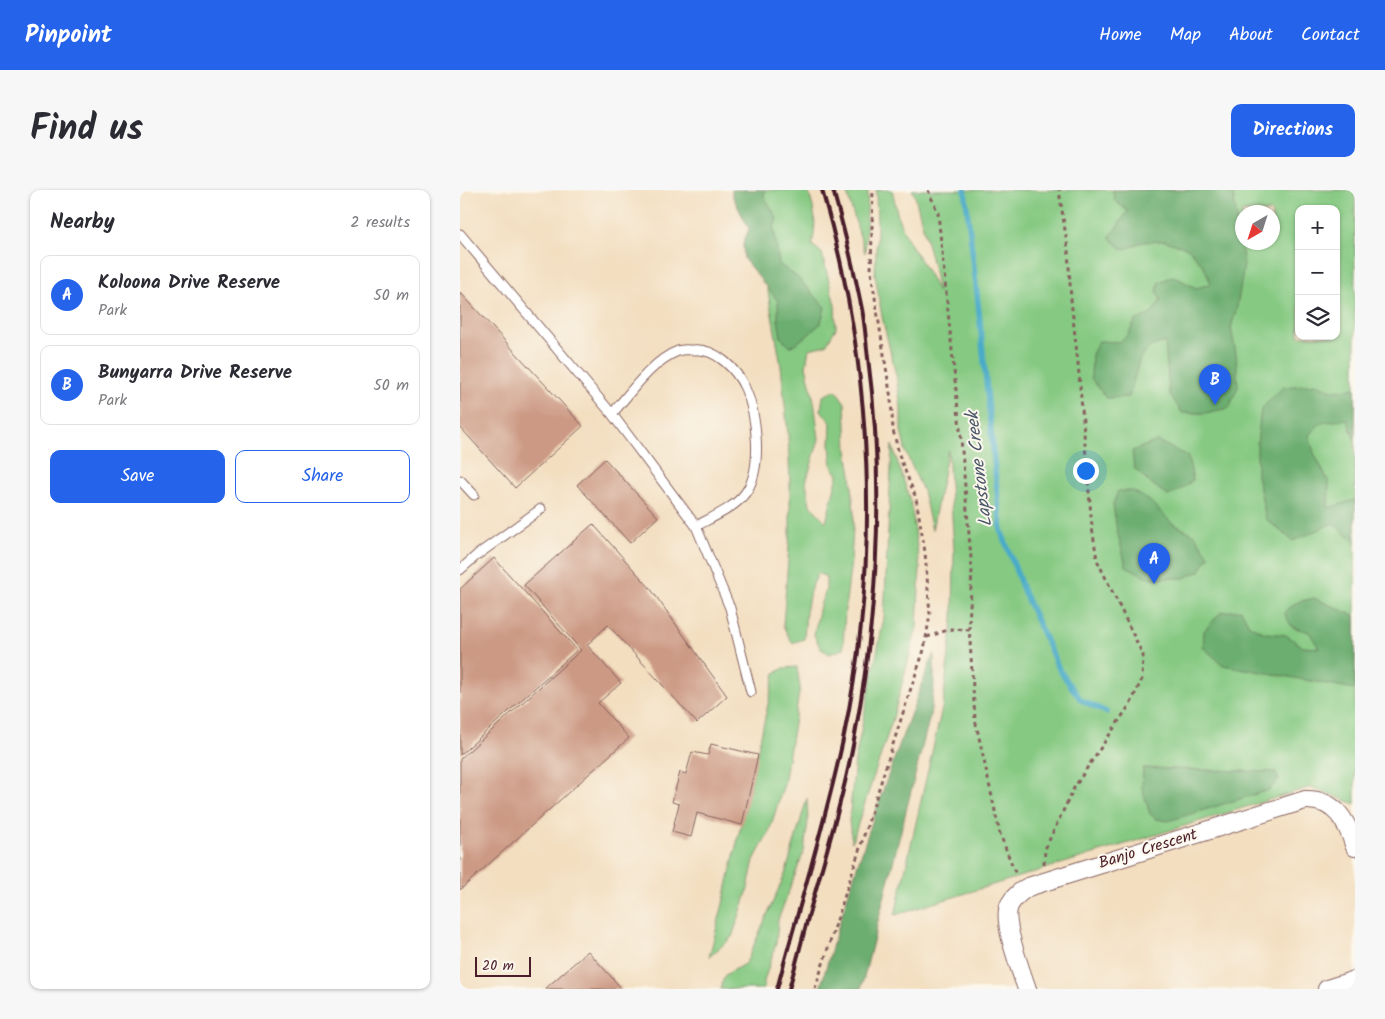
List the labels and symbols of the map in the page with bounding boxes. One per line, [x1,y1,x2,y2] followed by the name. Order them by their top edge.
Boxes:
[1235,205,1280,250] north arrow
[1199,364,1231,405] pin: B
[958,407,1001,528] water label: Lapstone Creek
[1073,458,1099,484] your location
[1138,543,1170,584] pin: A
[1096,822,1201,876] street label: Banjo Crescent
[475,954,531,977] scale bar

